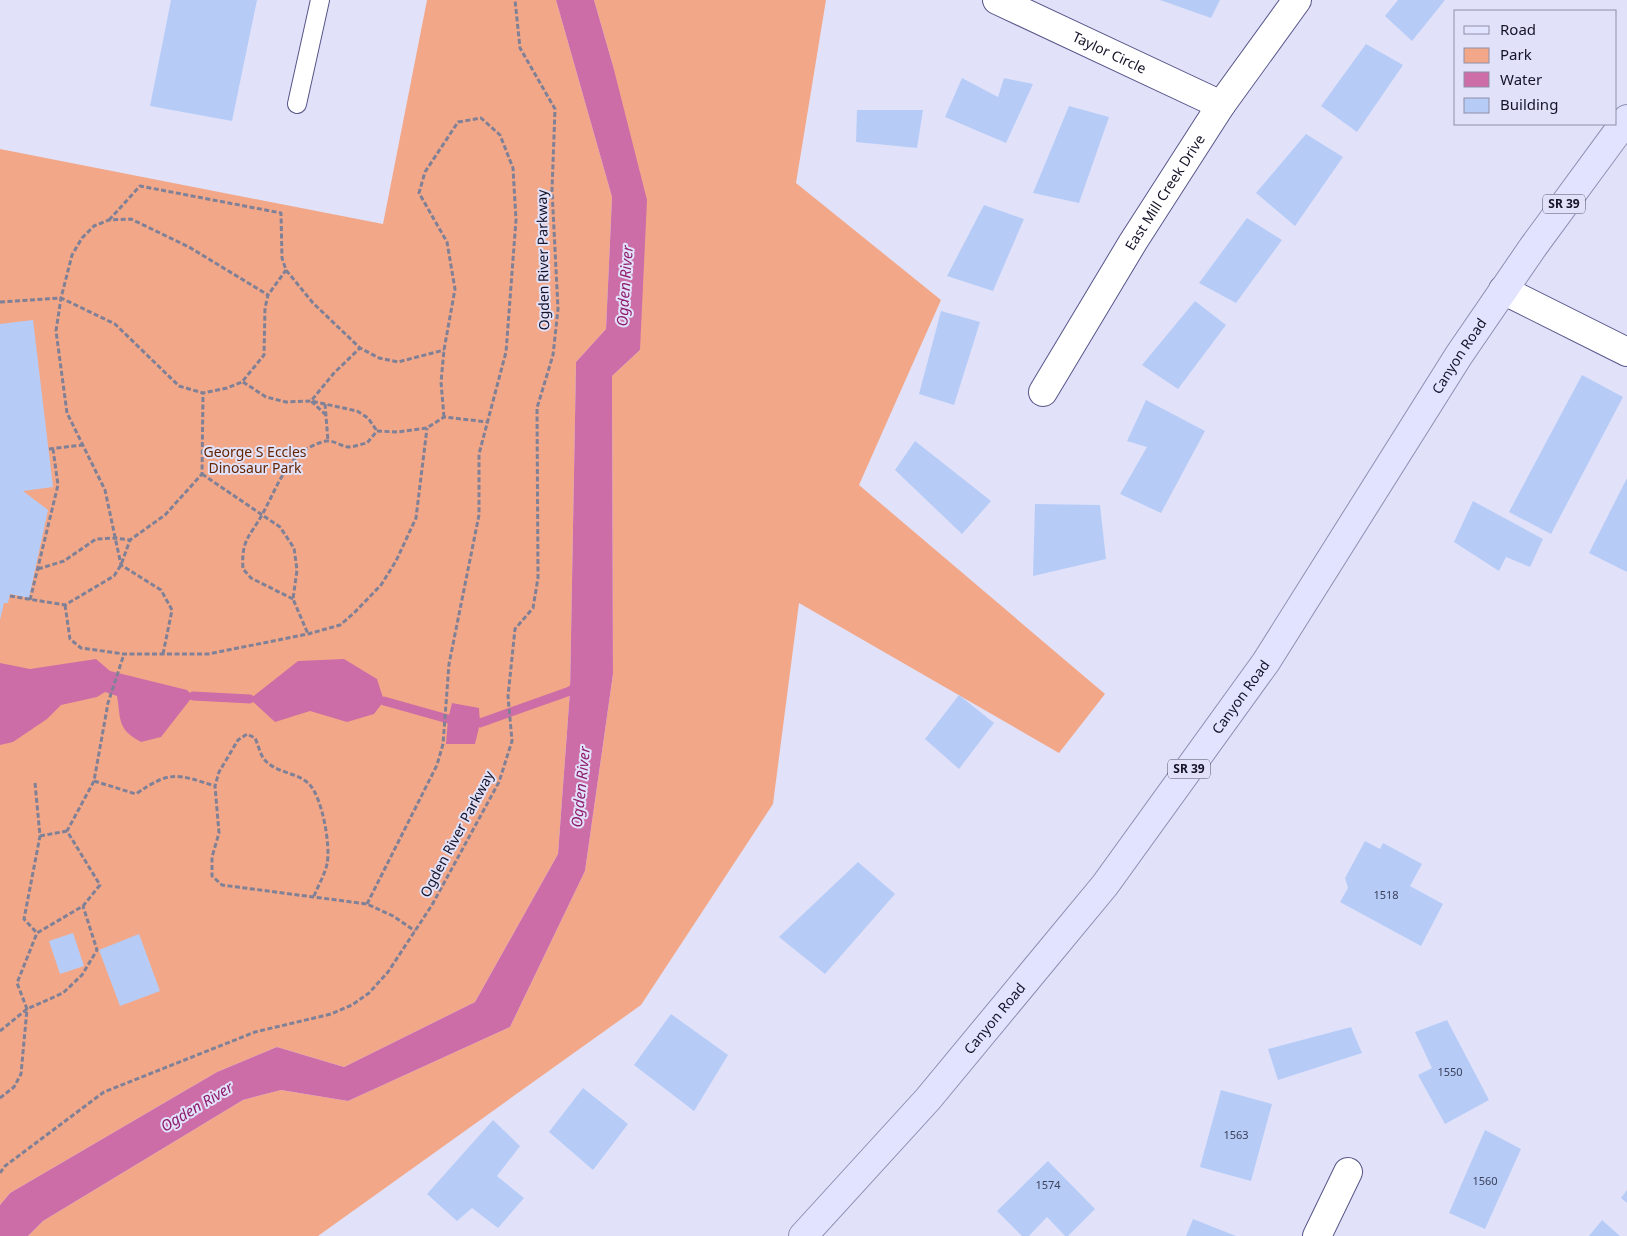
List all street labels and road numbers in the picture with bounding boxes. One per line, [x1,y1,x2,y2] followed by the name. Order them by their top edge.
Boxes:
[1069,27,1150,78] street label: Taylor Circle
[1120,130,1209,254] street label: East Mill Creek Drive
[532,189,553,330] street label: Ogden River Parkway
[1543,194,1585,213] road number: SR 39
[1427,314,1491,397] street label: Canyon Road
[1207,656,1273,738] street label: Canyon Road
[1168,760,1210,779] road number: SR 39
[415,766,498,900] street label: Ogden River Parkway
[959,979,1029,1058] street label: Canyon Road

